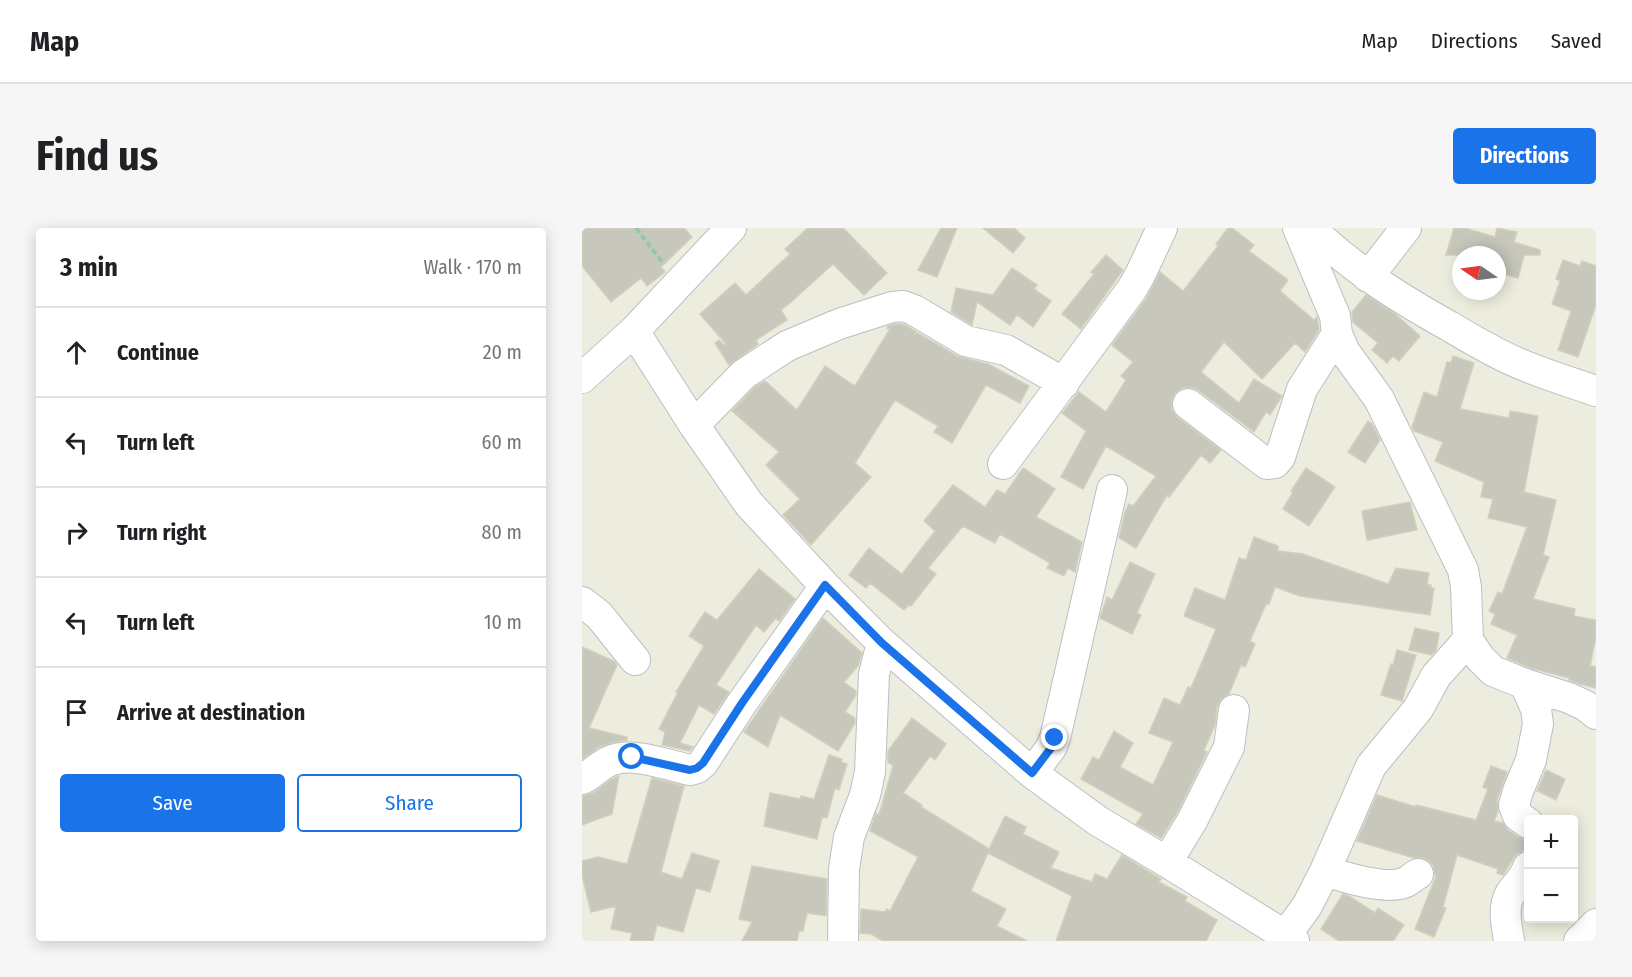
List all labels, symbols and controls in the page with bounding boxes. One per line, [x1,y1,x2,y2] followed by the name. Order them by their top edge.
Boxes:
[30,25,79,58] text: Map
[1361,28,1398,54] text: Map
[1431,28,1518,54] text: Directions
[1551,28,1602,54] text: Saved
[1453,128,1596,184] button: Directions
[36,131,158,181] text: Find us
[1452,246,1506,300] north arrow
[60,252,118,283] text: 3 min
[424,255,522,279] text: Walk · 170 m
[60,336,93,369] icon: ahead
[117,339,199,366] text: Continue
[483,340,522,364] text: 20 m
[60,426,93,459] icon: left
[117,429,195,456] text: Turn left
[482,430,522,454] text: 60 m
[60,516,93,549] icon: right
[117,519,206,546] text: Turn right
[482,520,522,544] text: 80 m
[60,606,93,639] icon: left
[117,609,195,636] text: Turn left
[484,610,522,634] text: 10 m
[60,696,93,729] icon: arrive
[117,699,305,726] text: Arrive at destination
[1041,724,1067,750] route end
[618,743,644,769] route start
[60,774,285,832] button: Save
[297,774,522,832] button: Share
[1524,815,1578,923] map controls
[1524,815,1578,869] button: +
[1524,869,1578,923] button: −

